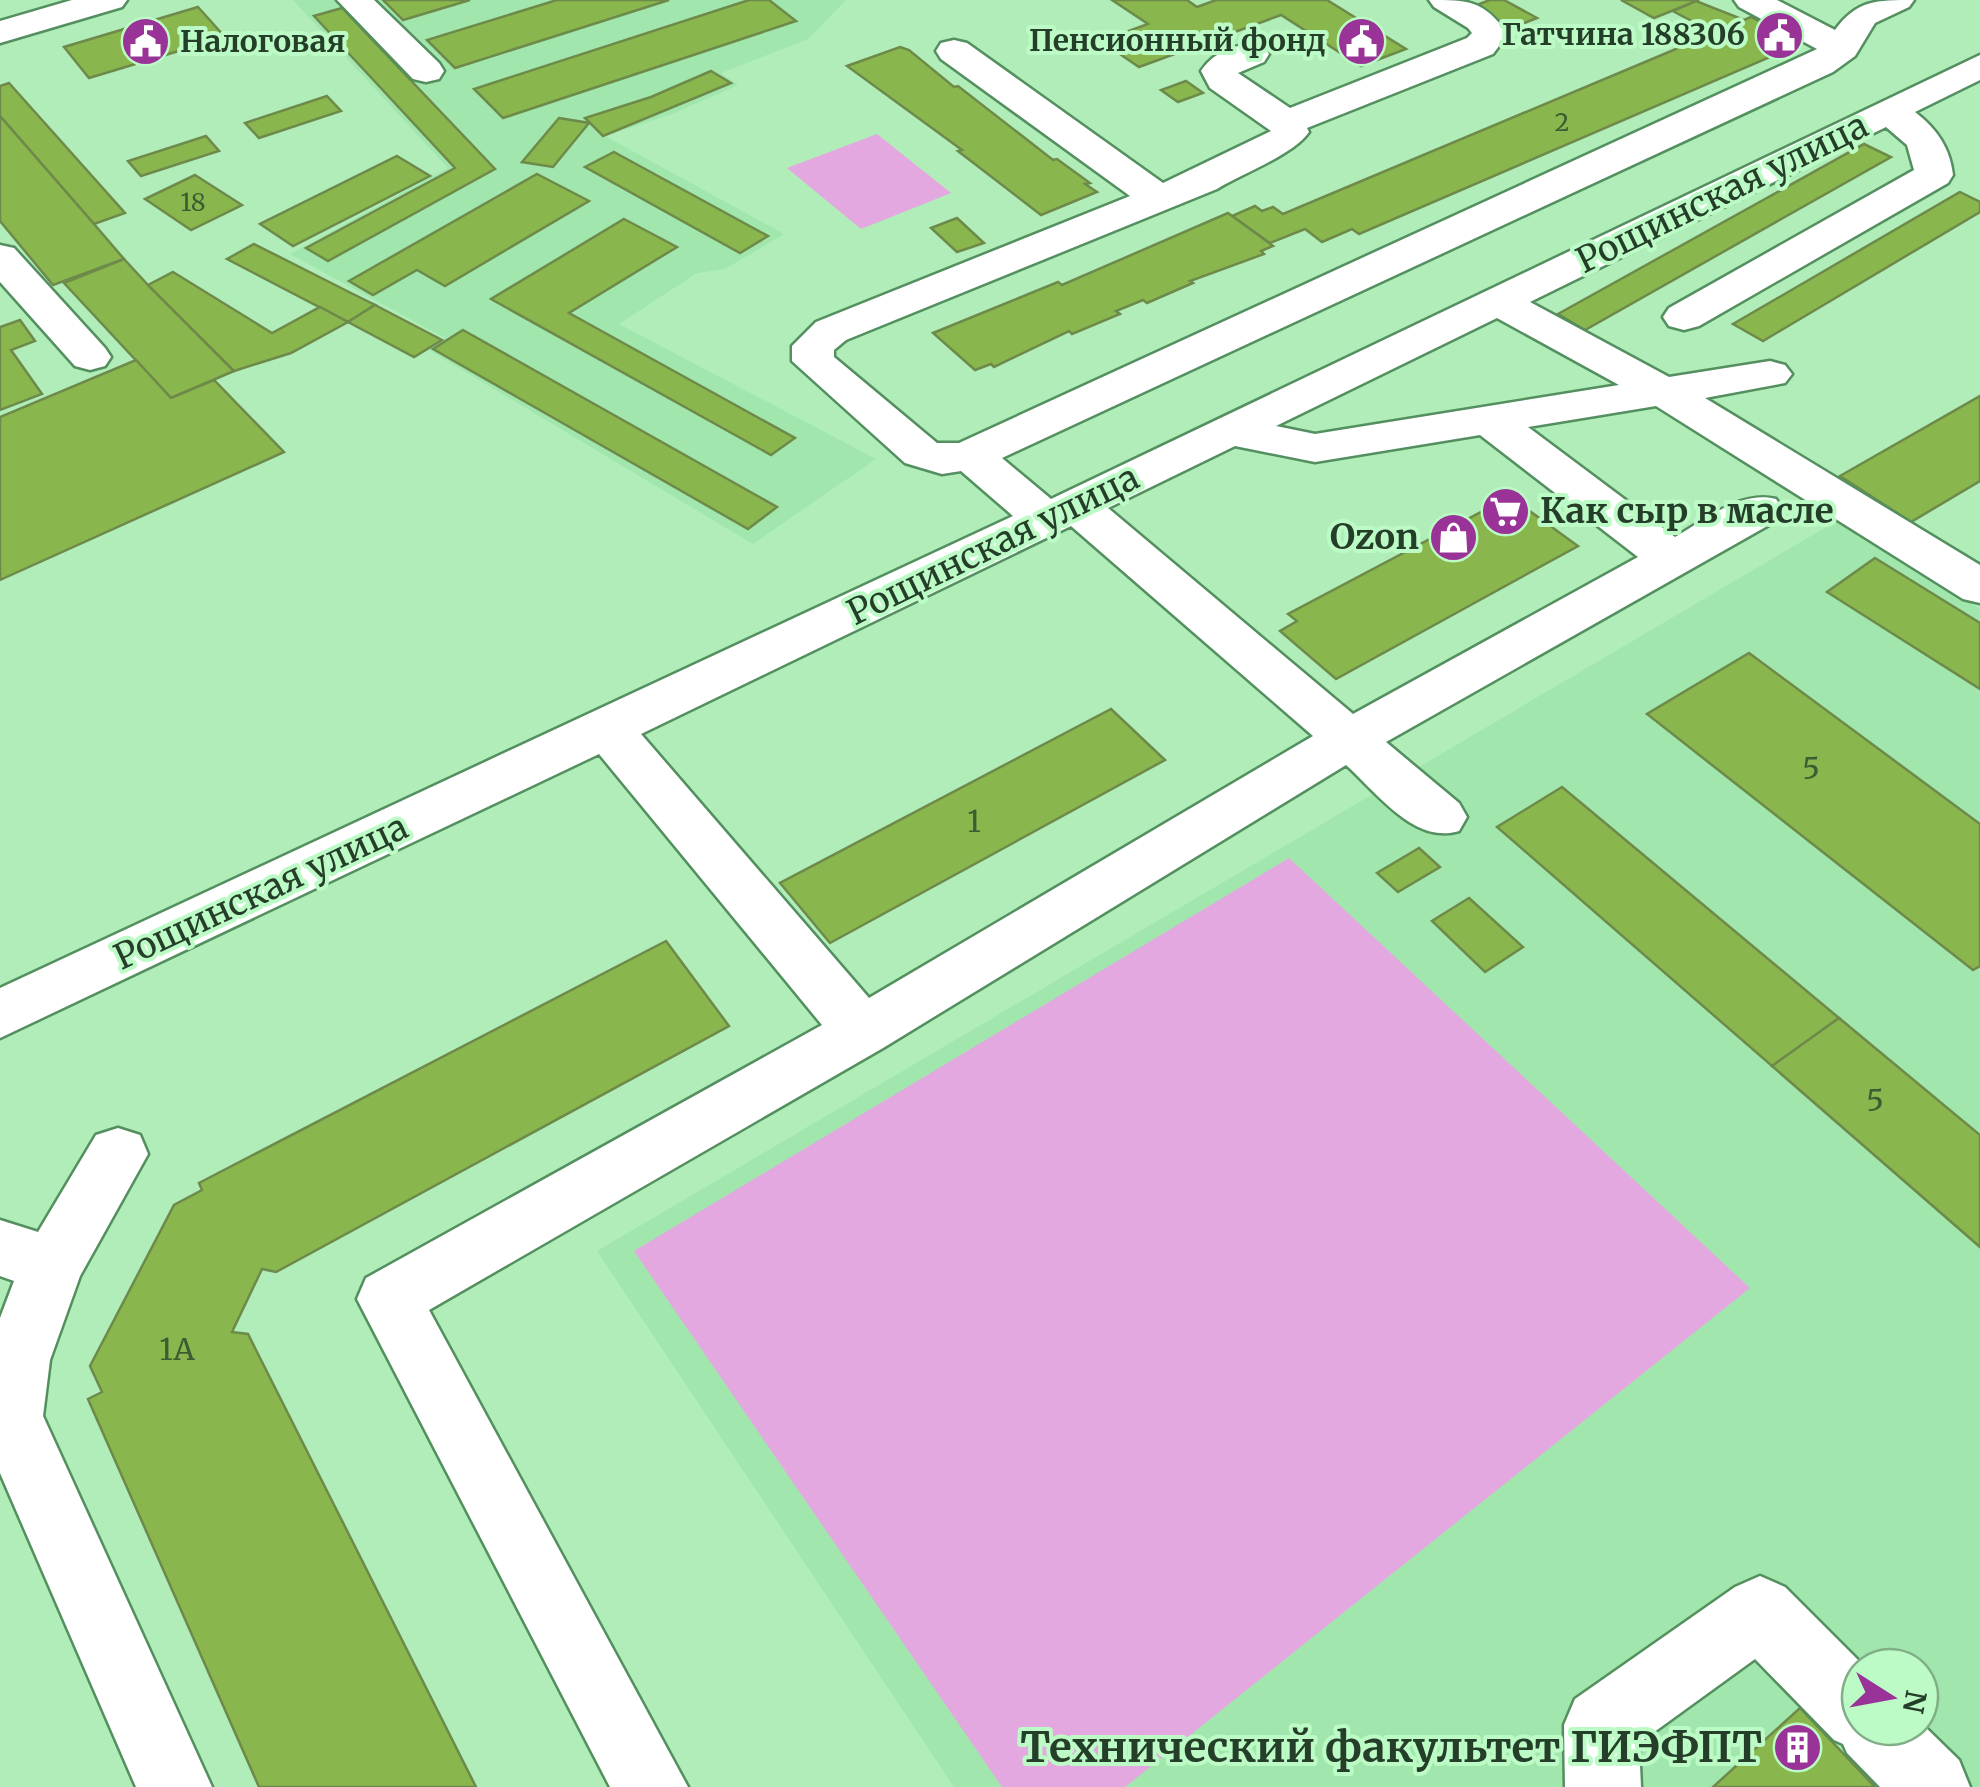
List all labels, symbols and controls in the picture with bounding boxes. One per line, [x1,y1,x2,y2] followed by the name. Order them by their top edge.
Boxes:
[1754,9,1806,61] public building icon: Гатчина 188306
[1335,15,1387,67] public building icon: Пенсионный фонд
[1502,15,1745,53] place label: Гатчина 188306
[119,16,171,68] public building icon: Налоговая
[1029,21,1326,59] place label: Пенсионный фонд
[180,22,346,60] place label: Налоговая
[1569,103,1875,283] street label: Рощинская улица
[1555,106,1569,138] house number: 2
[180,186,206,218] house number: 18
[840,455,1146,635] street label: Рощинская улица
[1479,485,1531,537] supermarket icon: Как сыр в масле
[1540,489,1834,533] place label: Как сыр в масле
[1428,511,1480,563] shop icon: Ozon
[1330,515,1419,559] place label: Ozon
[1802,749,1820,787] house number: 5
[967,802,981,840] house number: 1
[107,805,415,979] street label: Рощинская улица
[1866,1081,1884,1119] house number: 5
[159,1330,195,1368] house number: 1А
[1840,1647,1940,1747] north arrow
[1895,1687,1934,1716] text: N
[1020,1721,1762,1773] place label: Технический факультет ГИЭФПТ
[1771,1721,1823,1773] building icon: Технический факультет ГИЭФПТ

